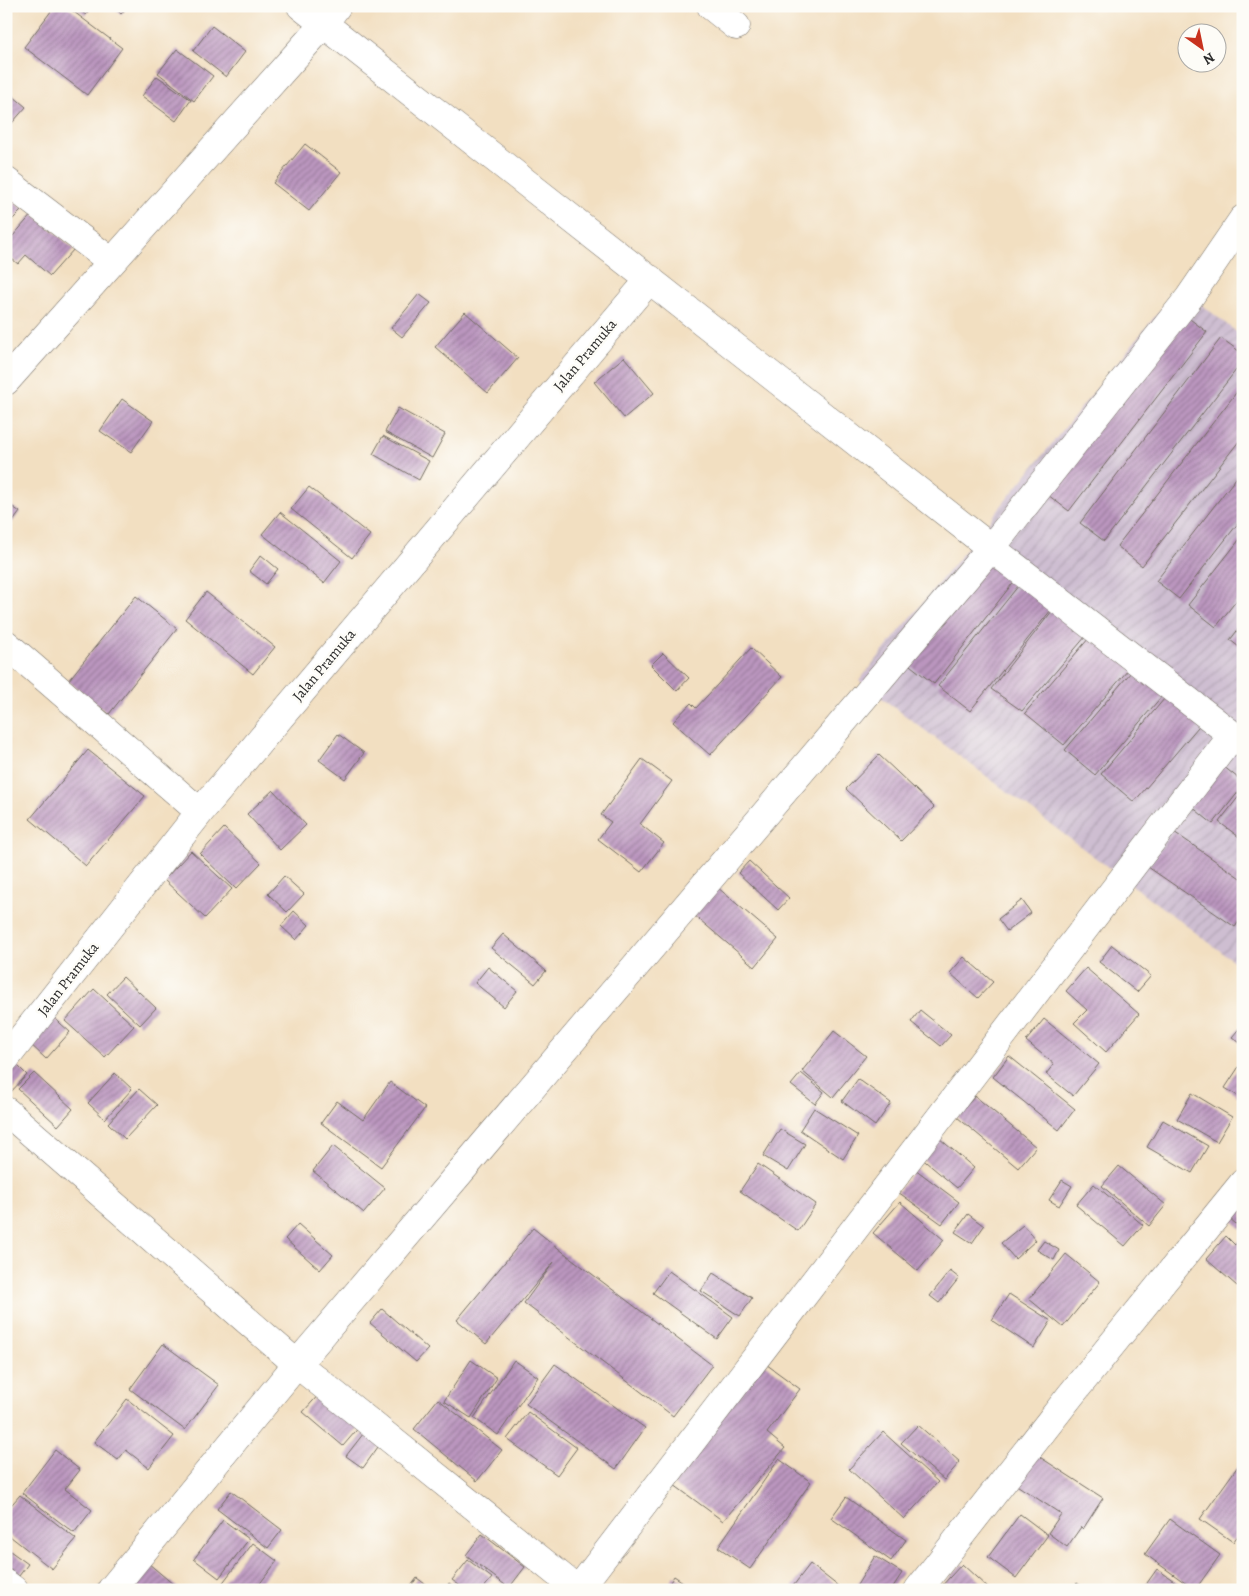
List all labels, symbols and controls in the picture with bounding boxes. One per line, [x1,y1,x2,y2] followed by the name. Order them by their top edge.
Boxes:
[1176,22,1226,72] north arrow
[1199,48,1218,69] text: N
[549,315,621,395] street label: Jalan Pramuka
[288,625,360,705] street label: Jalan Pramuka
[33,938,103,1020] street label: Jalan Pramuka

